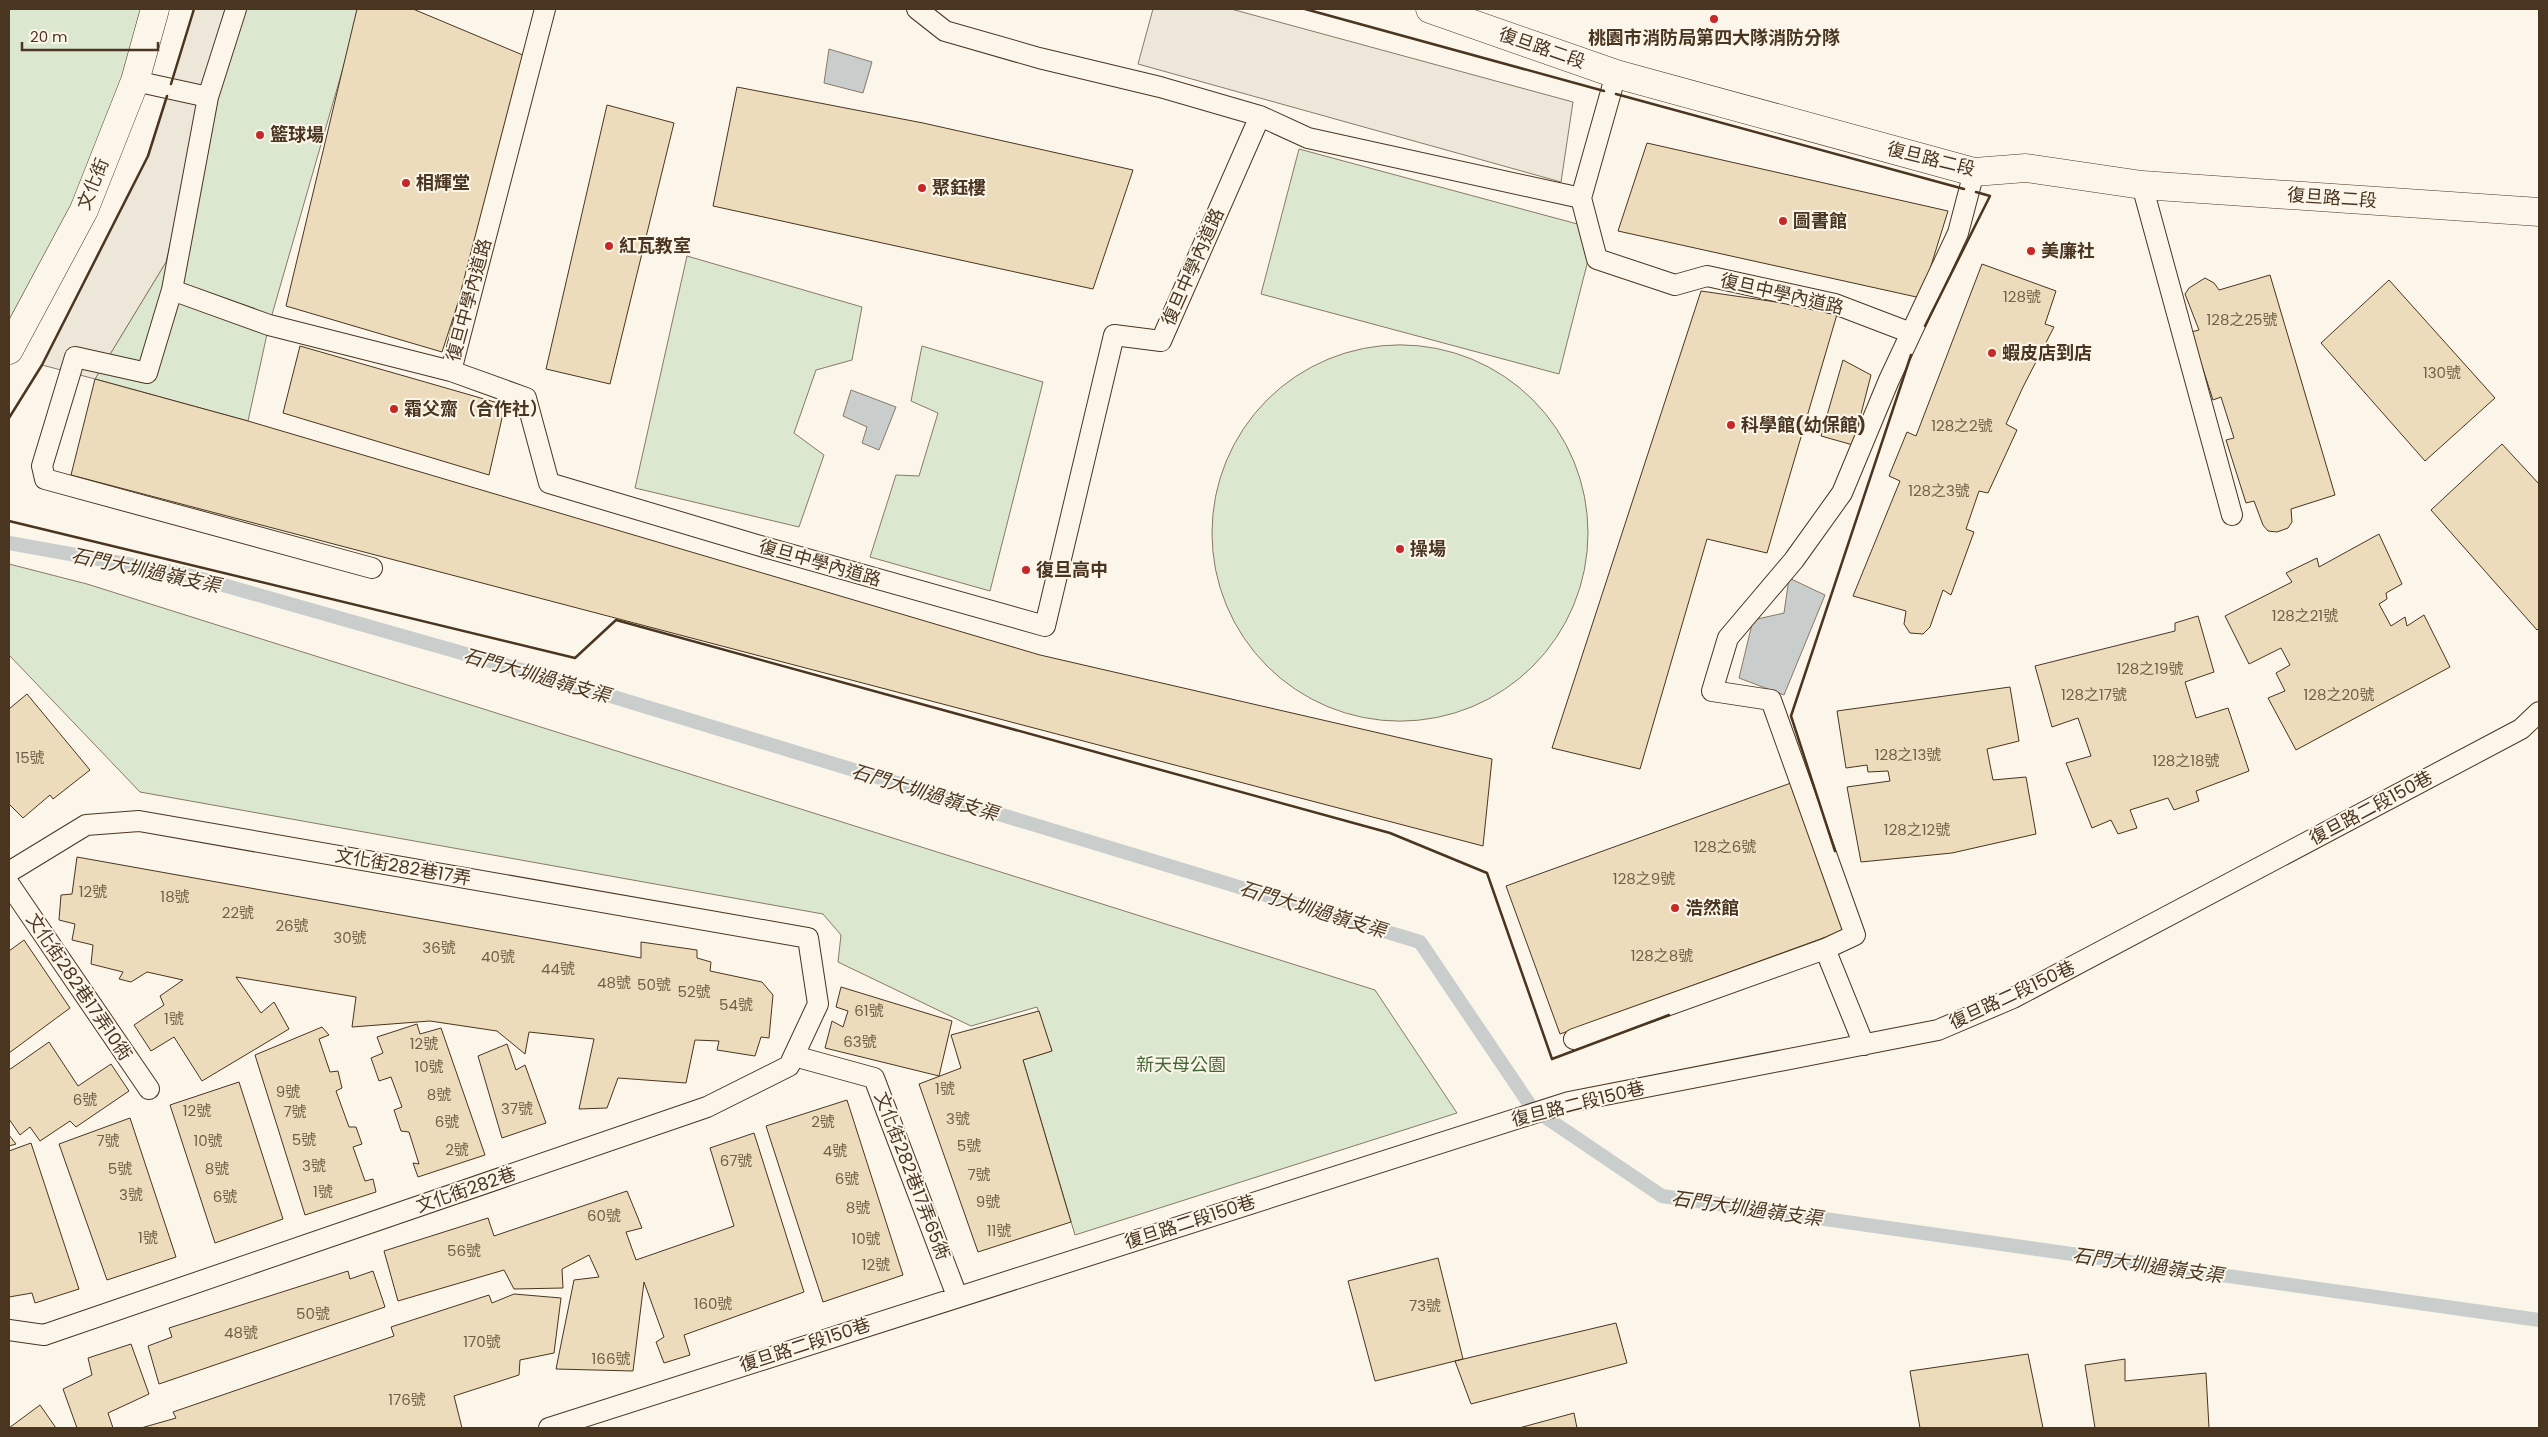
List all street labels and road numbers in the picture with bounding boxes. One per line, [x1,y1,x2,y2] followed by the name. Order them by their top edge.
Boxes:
[1496,21,1589,74] street label: 復旦路二段
[1884,135,1978,182] street label: 復旦路二段
[71,154,114,214] street label: 文化街
[2286,182,2378,213] street label: 復旦路二段
[1155,204,1230,329] street label: 復旦中學內道路
[440,236,497,364] street label: 復旦中學內道路
[1718,267,1846,320] street label: 復旦中學內道路
[756,533,884,592] street label: 復旦中學內道路
[2305,765,2437,851] street label: 復旦路二段150巷
[333,842,473,891] street label: 文化街282巷17弄
[21,908,138,1065] street label: 文化街282巷17弄10衖
[1945,954,2079,1035] street label: 復旦路二段150巷
[1509,1075,1647,1132] street label: 復旦路二段150巷
[869,1088,956,1264] street label: 文化街282巷17弄65衖
[413,1161,519,1218] street label: 文化街282巷
[1121,1189,1259,1254] street label: 復旦路二段150巷
[736,1312,874,1377] street label: 復旦路二段150巷

